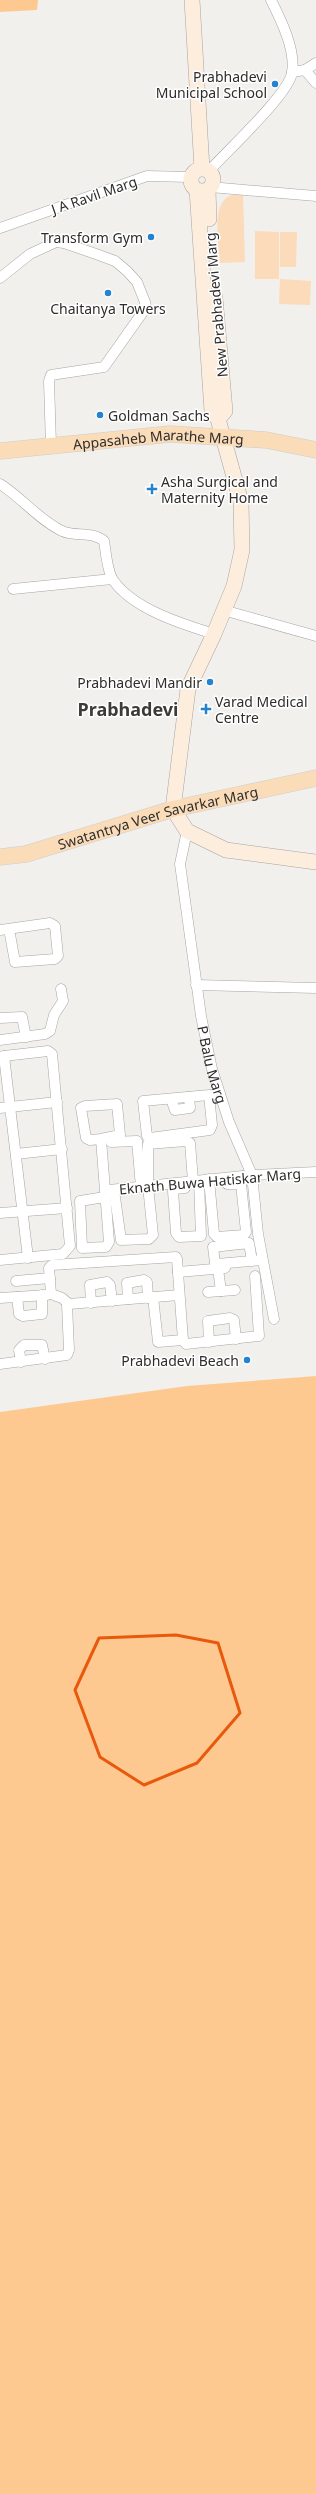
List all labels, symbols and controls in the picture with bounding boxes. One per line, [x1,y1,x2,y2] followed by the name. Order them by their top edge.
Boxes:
[156,67,267,102] place label: Prabhadevi Municipal School
[270,79,280,89] marker: Prabhadevi Municipal School
[47,171,139,219] street label: J A Ravil Marg
[41,228,143,247] place label: Transform Gym
[146,232,156,242] marker: Transform Gym
[200,232,232,378] street label: New Prabhadevi Marg
[103,288,113,298] marker: Chaitanya Towers
[50,299,166,318] place label: Chaitanya Towers
[108,406,210,425] place label: Goldman Sachs
[95,410,105,420] marker: Goldman Sachs
[72,425,244,453] street label: Appasaheb Marathe Marg
[161,472,278,507] place label: Asha Surgical and Maternity Home
[146,483,158,495] marker: Asha Surgical and Maternity Home
[77,673,202,692] place label: Prabhadevi Mandir
[205,677,215,687] marker: Prabhadevi Mandir
[215,692,308,727] place label: Varad Medical Centre
[78,697,178,721] district label: Prabhadevi
[200,703,212,715] marker: Varad Medical Centre
[55,781,260,853] street label: Swatantrya Veer Savarkar Marg
[194,1024,232,1106] street label: P Balu Marg
[118,1164,302,1198] street label: Eknath Buwa Hatiskar Marg
[121,1351,239,1370] place label: Prabhadevi Beach
[242,1355,252,1365] marker: Prabhadevi Beach

